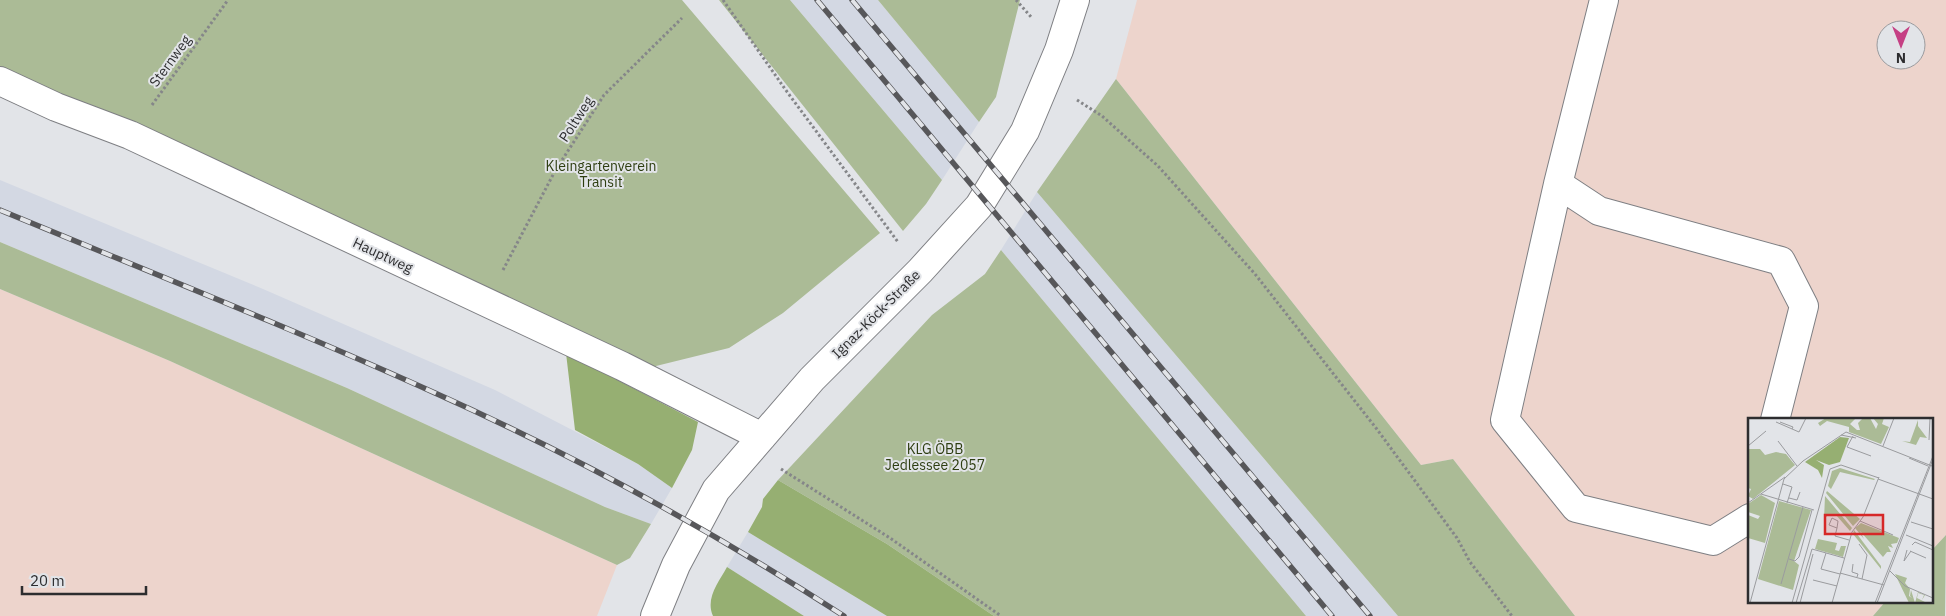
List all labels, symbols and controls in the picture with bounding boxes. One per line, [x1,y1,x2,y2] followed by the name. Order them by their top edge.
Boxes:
[1876,20,1926,70] north arrow
[145,31,195,90] street label: Sternweg
[1896,49,1906,67] text: N
[555,92,598,145] street label: Poltweg
[546,157,656,191] park label: Kleingartenverein Transit
[350,233,416,277] street label: Hauptweg
[828,266,924,362] street label: Ignaz-Köck-Straße
[1748,418,1934,604] inset map
[885,440,985,474] park label: KLG ÖBB Jedlessee 2057
[22,564,146,596] scale bar
[30,571,65,590] text: 20 m

